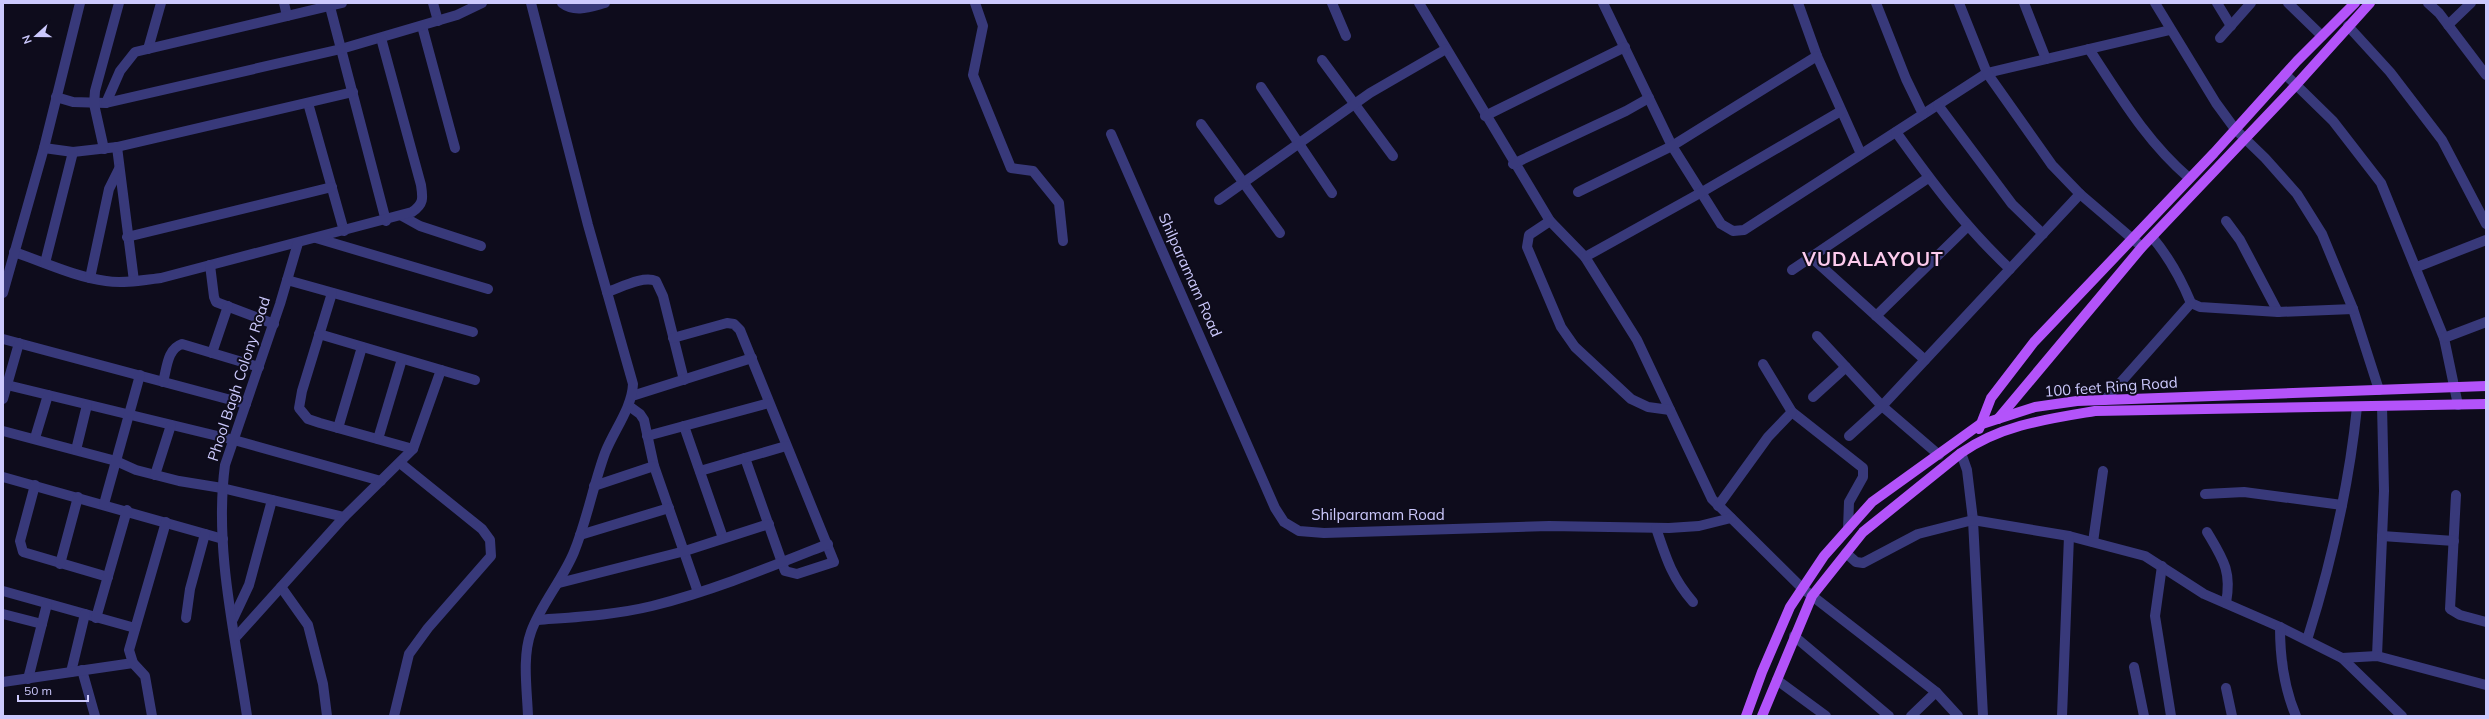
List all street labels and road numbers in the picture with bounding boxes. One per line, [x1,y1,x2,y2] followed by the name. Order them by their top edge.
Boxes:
[1155,210,1226,340] street label: Shilparamam Road
[203,294,274,464] street label: Phool Bagh Colony Road
[2044,372,2178,401] street label: 100 feet Ring Road
[1311,505,1445,524] street label: Shilparamam Road

